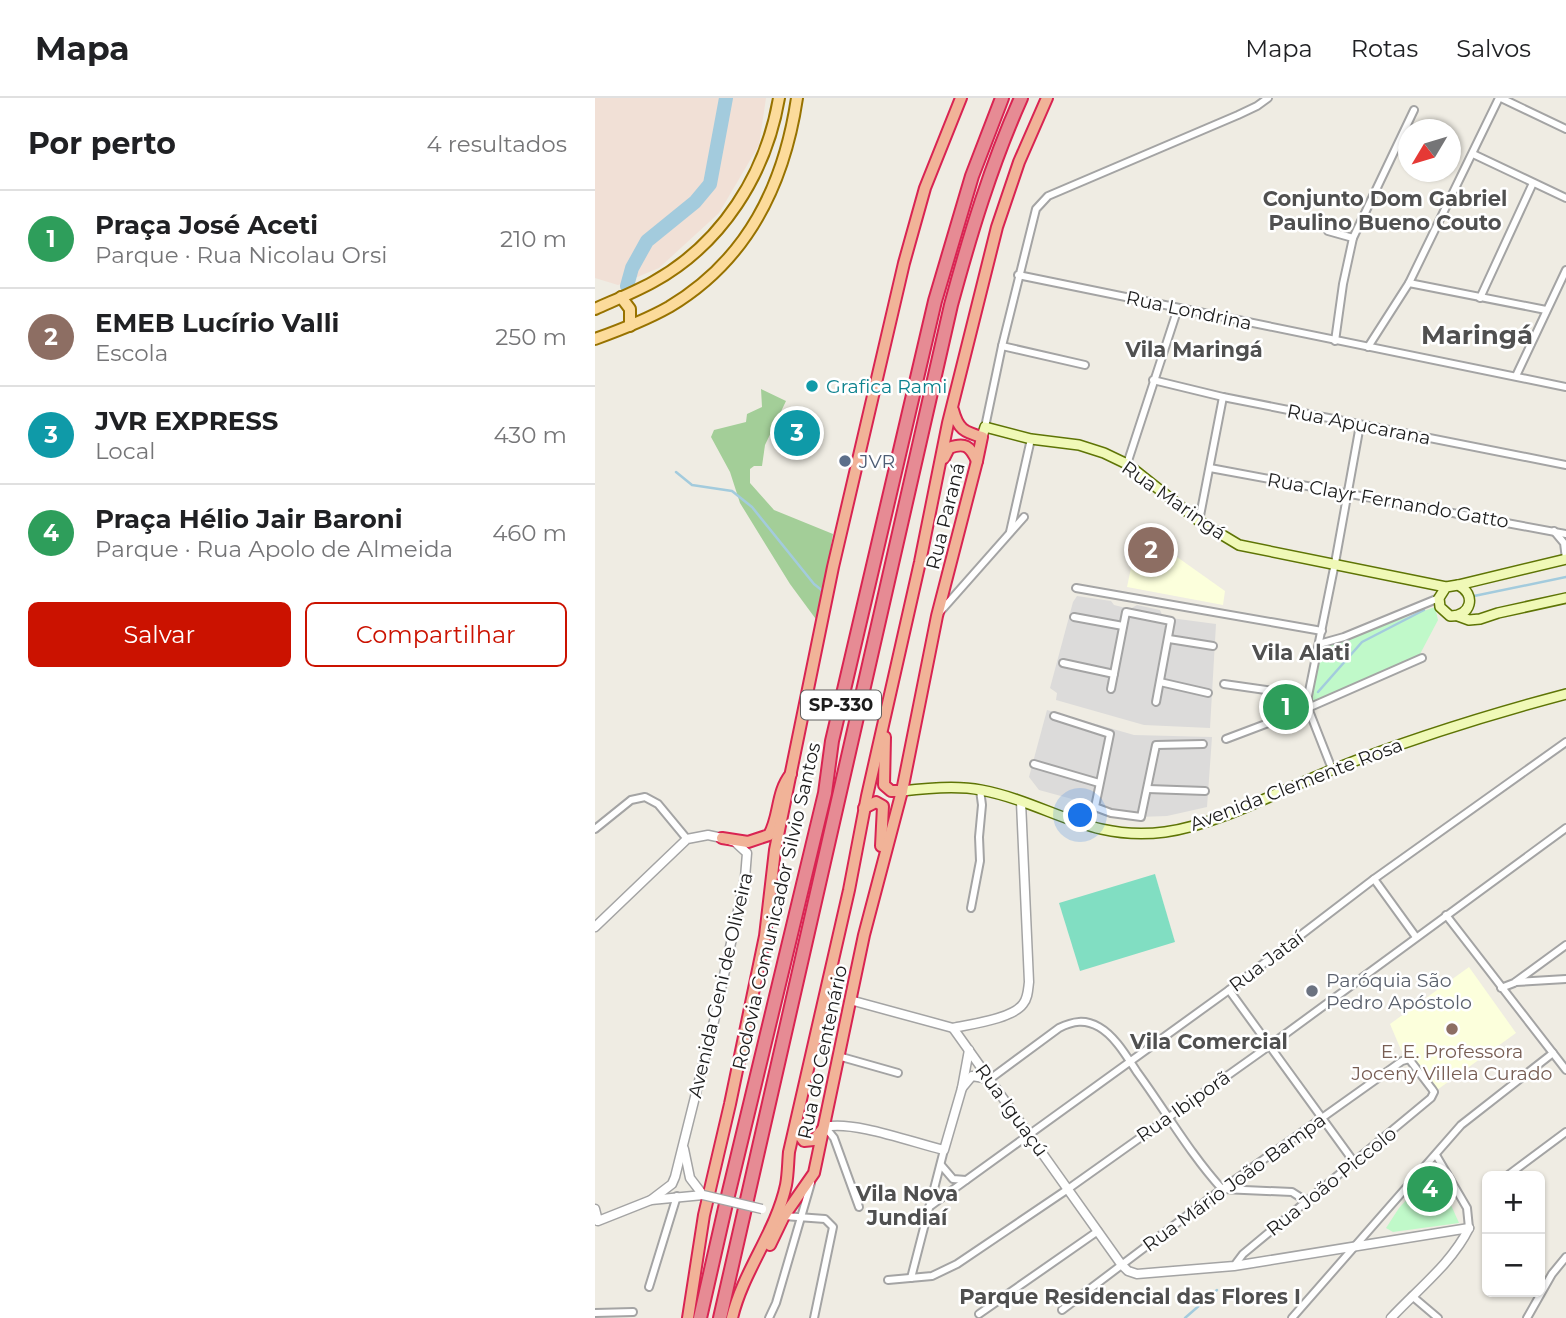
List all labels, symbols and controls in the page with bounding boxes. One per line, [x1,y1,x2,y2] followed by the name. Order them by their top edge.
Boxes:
[35,28,130,68] text: Mapa
[1245,34,1313,63] text: Mapa
[1351,34,1418,63] text: Rotas
[1456,34,1531,63] text: Salvos
[1398,119,1461,182] north arrow
[28,125,176,162] text: Por perto
[427,130,567,158] text: 4 resultados
[1263,186,1507,235] district label: Conjunto Dom Gabriel Paulino Bueno Couto
[95,209,318,241] text: Praça José Aceti
[46,225,56,253] text: 1
[500,225,567,253] text: 210 m
[95,241,387,269] text: Parque · Rua Nicolau Orsi
[1124,286,1254,335] street label: Rua Londrina
[95,307,339,339] text: EMEB Lucírio Valli
[1421,319,1533,351] district label: Maringá
[44,323,58,351] text: 2
[495,323,567,351] text: 250 m
[1124,337,1263,362] district label: Vila Maringá
[95,339,168,367] text: Escola
[826,375,947,398] place label: Grafica Rami
[804,378,820,394] marker: Grafica Rami
[1285,399,1433,450] street label: Rua Apucarana
[95,405,278,437] text: JVR EXPRESS
[774,407,820,459] pin: 3
[44,421,58,449] text: 3
[494,421,567,449] text: 430 m
[95,437,156,465] text: Local
[858,450,895,473] place label: JVR
[837,453,853,469] marker: JVR
[1117,456,1230,545] street label: Rua Maringá
[921,460,970,572] street label: Rua Paraná
[1265,468,1511,533] street label: Rua Clayr Fernando Gatto
[95,503,403,535] text: Praça Hélio Jair Baroni
[43,519,59,547] text: 4
[492,519,567,547] text: 460 m
[1128,524,1174,576] pin: 2
[95,535,453,563] text: Parque · Rua Apolo de Almeida
[28,602,291,667] button: Salvar
[305,602,567,667] button: Compartilhar
[1251,640,1350,665] district label: Vila Alati
[1263,681,1309,733] pin: 1
[801,690,881,720] road number: SP-330
[1187,733,1406,836] street label: Avenida Clemente Rosa
[728,740,825,1072] street label: Rodovia Comunicador Silvio Santos
[1063,798,1097,832] your location
[683,870,758,1100] street label: Avenida Geni de Oliveira
[1225,925,1309,997] street label: Rua Jataí
[793,963,852,1141] street label: Rua do Centenário
[1326,969,1472,1014] place label: Paróquia São Pedro Apóstolo
[1304,983,1320,999] marker: Paróquia São Pedro Apóstolo
[1444,1021,1460,1037] marker: E. E. Professora Joceny Villela Curado
[1129,1029,1288,1054] district label: Vila Comercial
[1351,1040,1553,1085] place label: E. E. Professora Joceny Villela Curado
[970,1059,1053,1161] street label: Rua Iguaçú
[1132,1066,1235,1147] street label: Rua Ibiporã
[1138,1108,1330,1257] street label: Rua Mário João Bampa
[1262,1122,1401,1241] street label: Rua João Piccolo
[1407,1163,1453,1215] pin: 4
[1482,1171,1545,1297] map controls
[1482,1171,1545,1234] button: +
[855,1181,958,1230] district label: Vila Nova Jundiaí
[1482,1234,1545,1297] button: −
[959,1284,1301,1309] district label: Parque Residencial das Flores I

